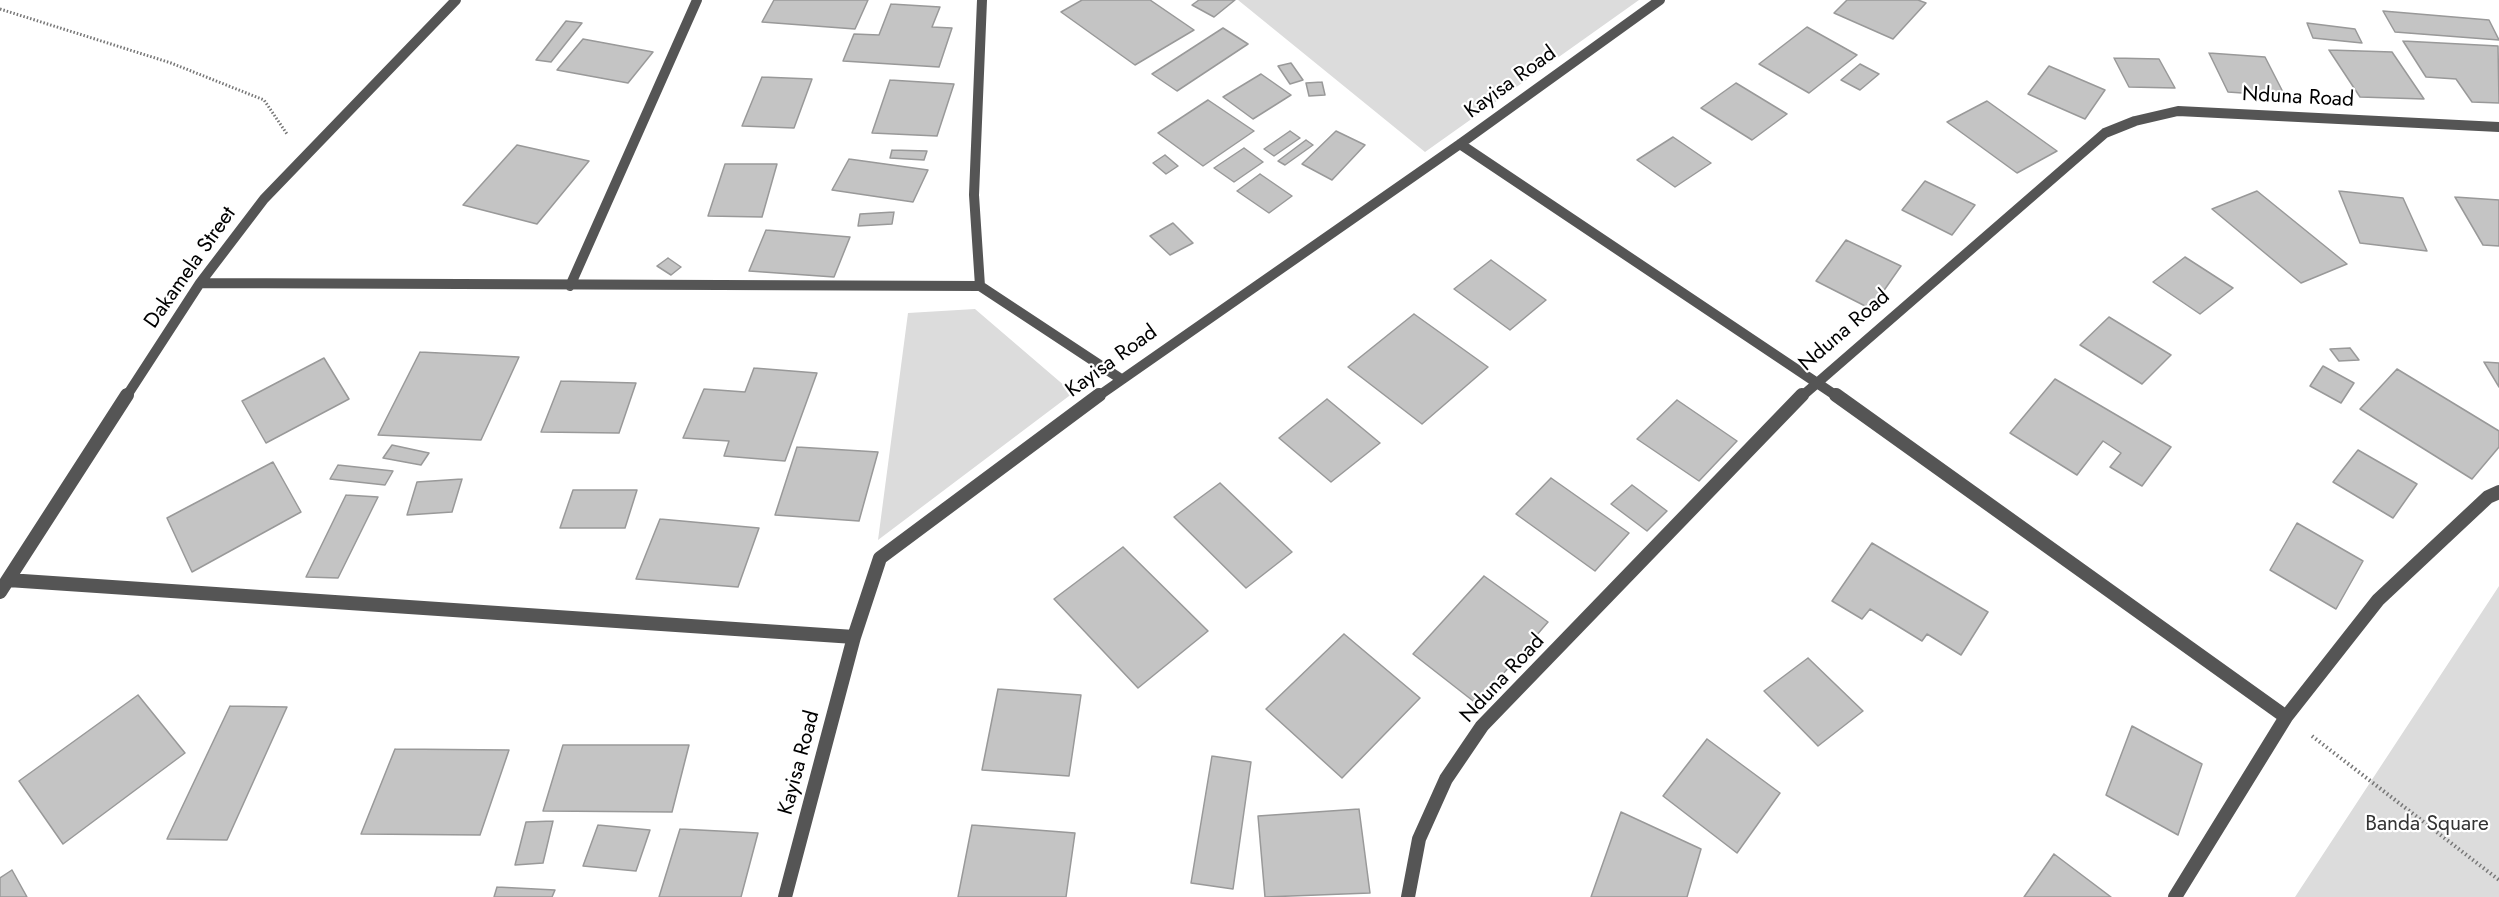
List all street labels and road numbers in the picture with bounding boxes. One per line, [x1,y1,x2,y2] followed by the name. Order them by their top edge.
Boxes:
[1460,41,1562,125] street label: Kayisa Road
[2241,82,2355,114] street label: Nduna Road
[140,203,242,333] street label: Dakamela Street
[1794,285,1896,377] street label: Nduna Road
[1061,320,1163,404] street label: Kayisa Road
[1456,629,1550,729] street label: Nduna Road
[774,708,826,818] street label: Kayisa Road

